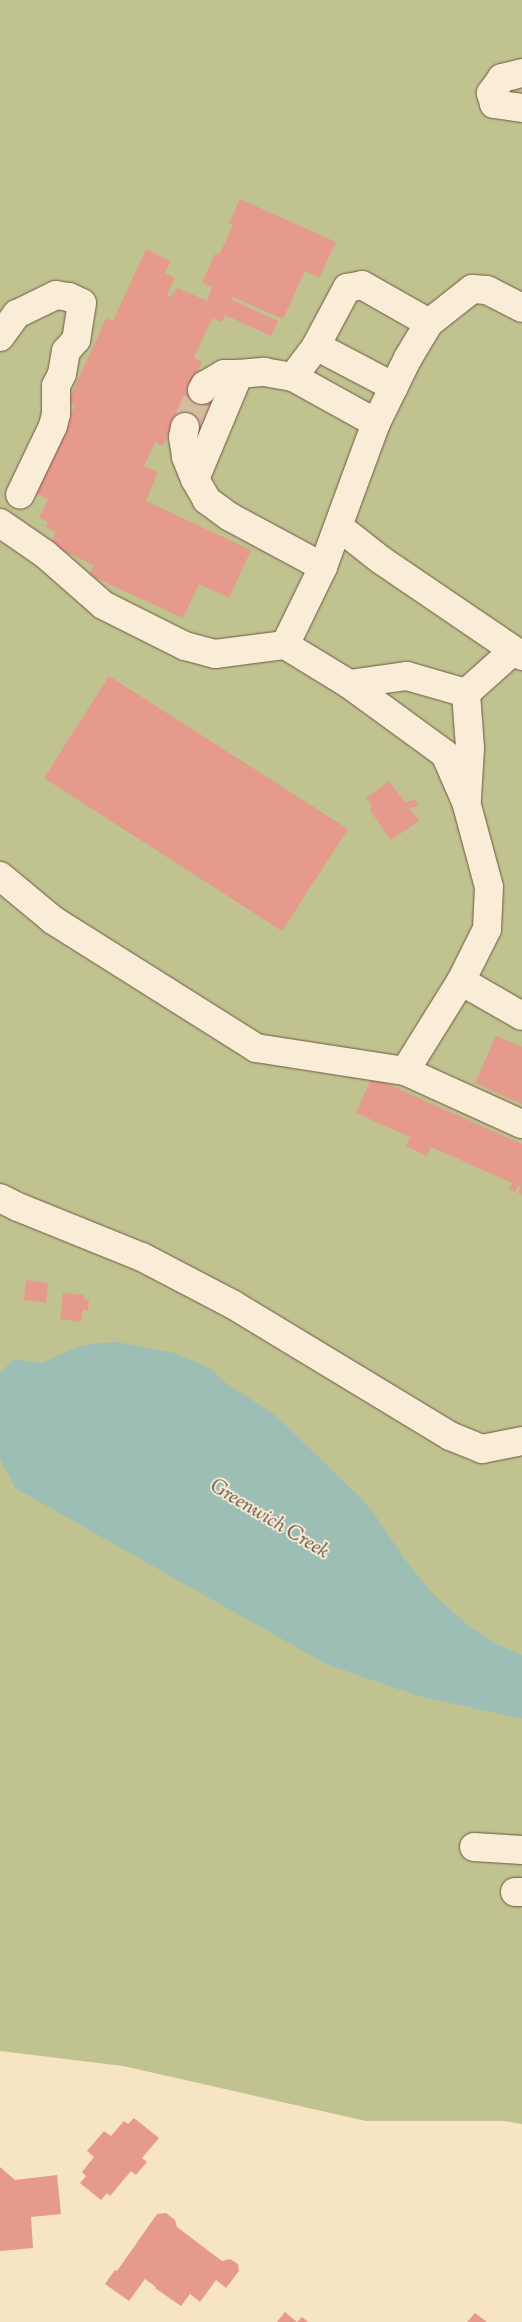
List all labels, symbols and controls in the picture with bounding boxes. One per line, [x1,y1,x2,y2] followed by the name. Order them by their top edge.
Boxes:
[205,1475,333,1565] water label: Greenwich Creek

